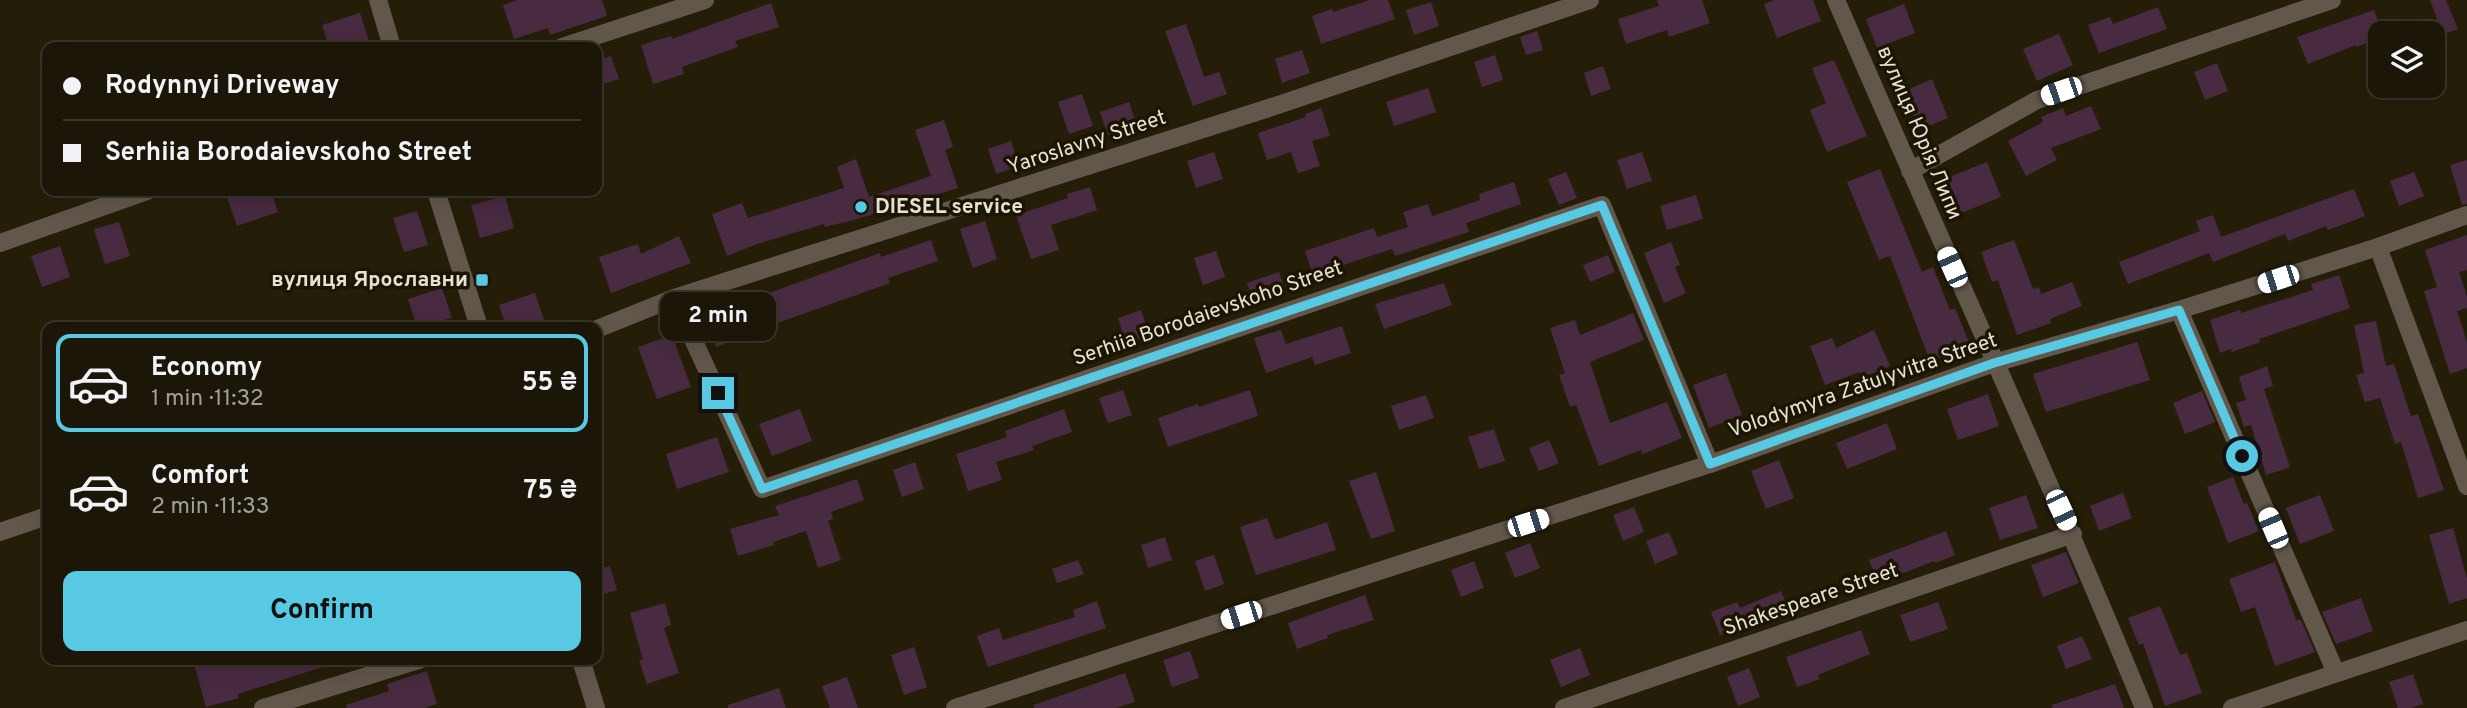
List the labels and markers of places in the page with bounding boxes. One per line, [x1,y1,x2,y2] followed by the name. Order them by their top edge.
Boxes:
[875,194,1023,221] place label: DIESEL service
[853,199,869,215] marker: DIESEL service
[271,267,468,294] place label: вулиця Ярославни
[474,272,490,288] marker: вулиця Ярославни

